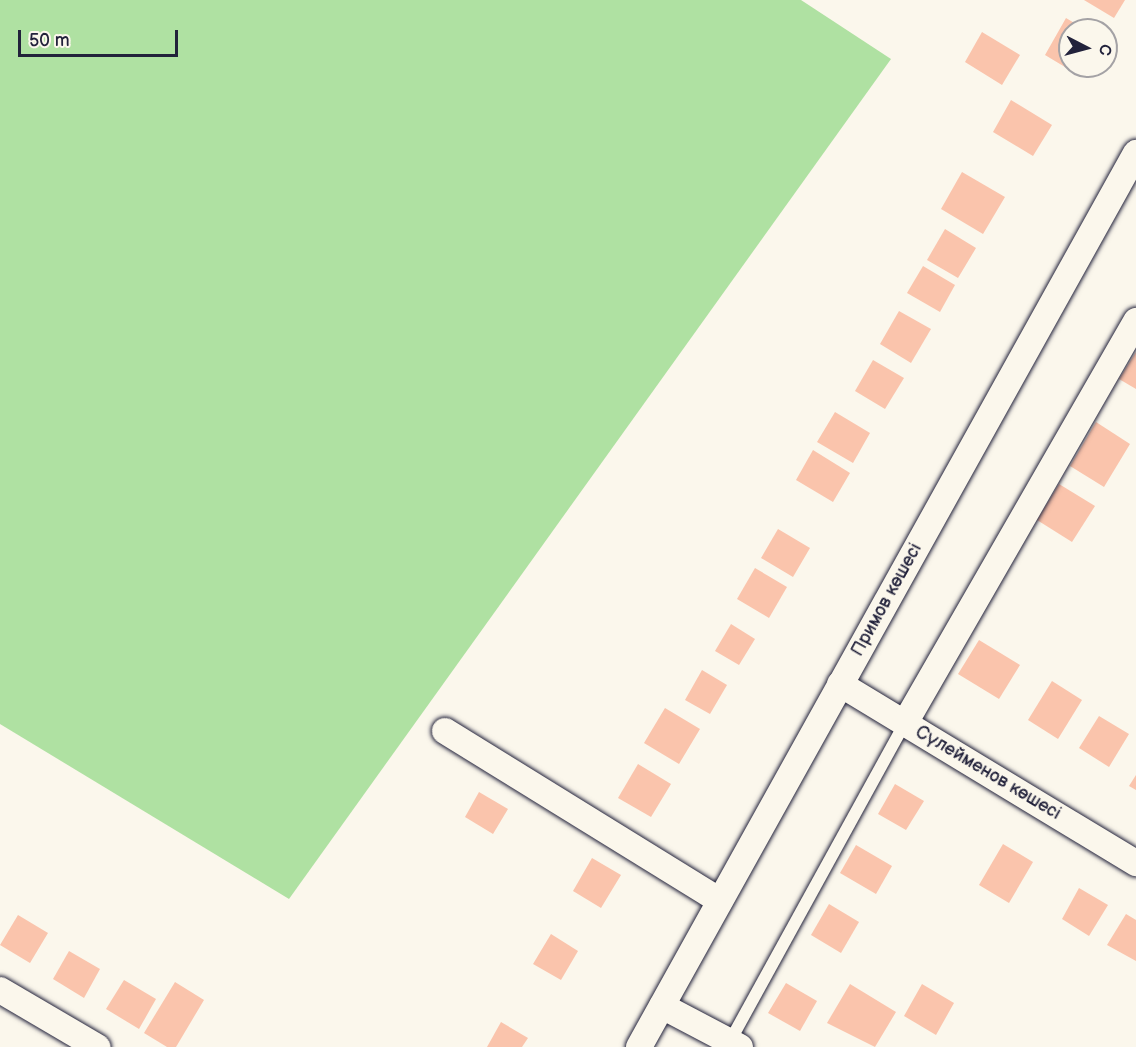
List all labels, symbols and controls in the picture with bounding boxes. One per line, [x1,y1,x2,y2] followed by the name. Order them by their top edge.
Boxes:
[21,18,182,56] scale bar
[1058,18,1118,78] north arrow
[29,30,70,51] text: 50 m
[1094,43,1114,56] text: С
[847,540,927,660] street label: Примов көшесі
[911,721,1065,825] street label: Сүлейменов көшесі

